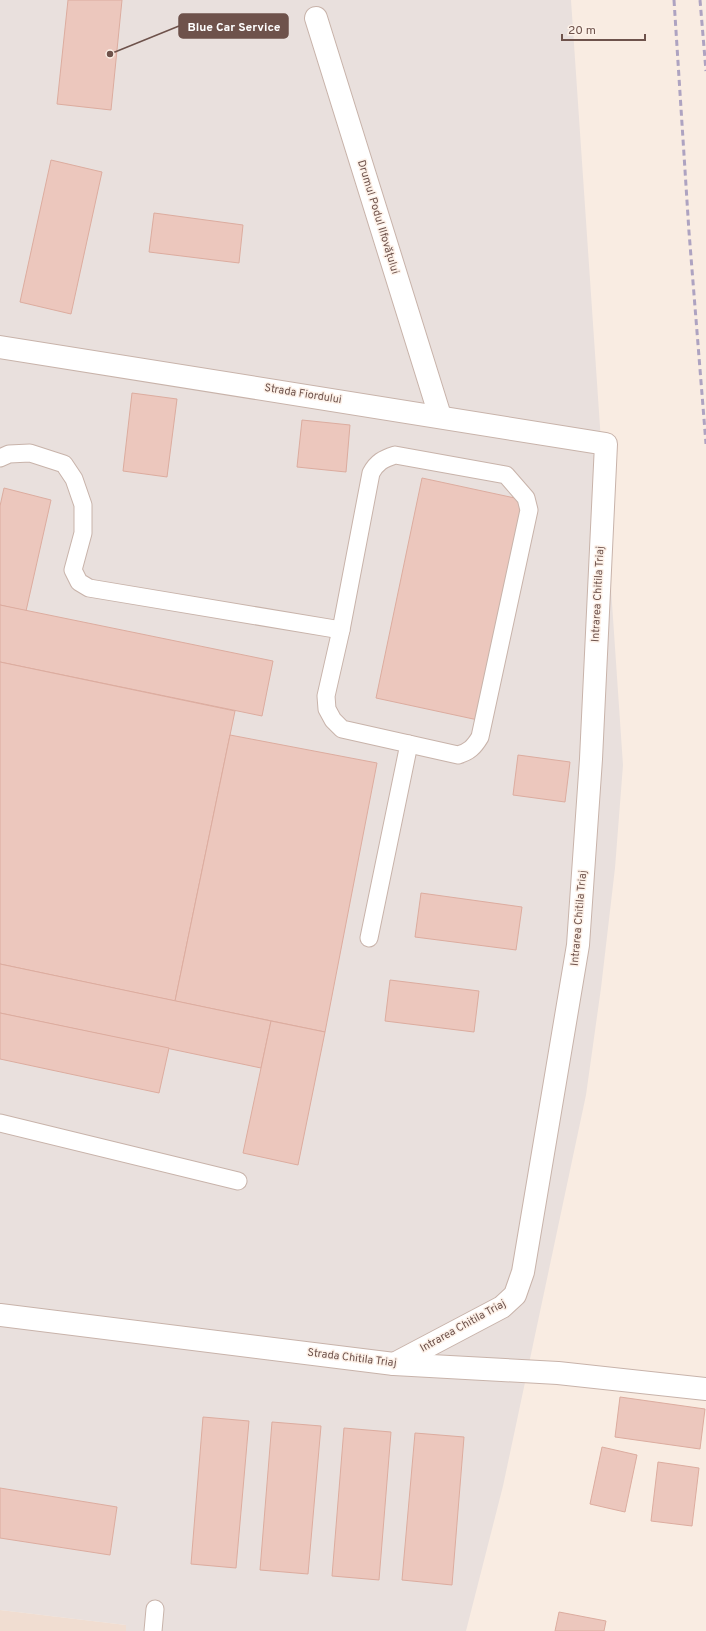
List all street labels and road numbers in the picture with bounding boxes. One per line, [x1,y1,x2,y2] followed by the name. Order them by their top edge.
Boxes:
[354,158,402,276] street label: Drumul Podul Ilfovățului
[263,381,343,407] street label: Strada Fiordului
[588,546,608,642] street label: Intrarea Chitila Triaj
[568,870,590,966] street label: Intrarea Chitila Triaj
[418,1297,508,1355] street label: Intrarea Chitila Triaj
[307,1346,397,1370] street label: Strada Chitila Triaj

